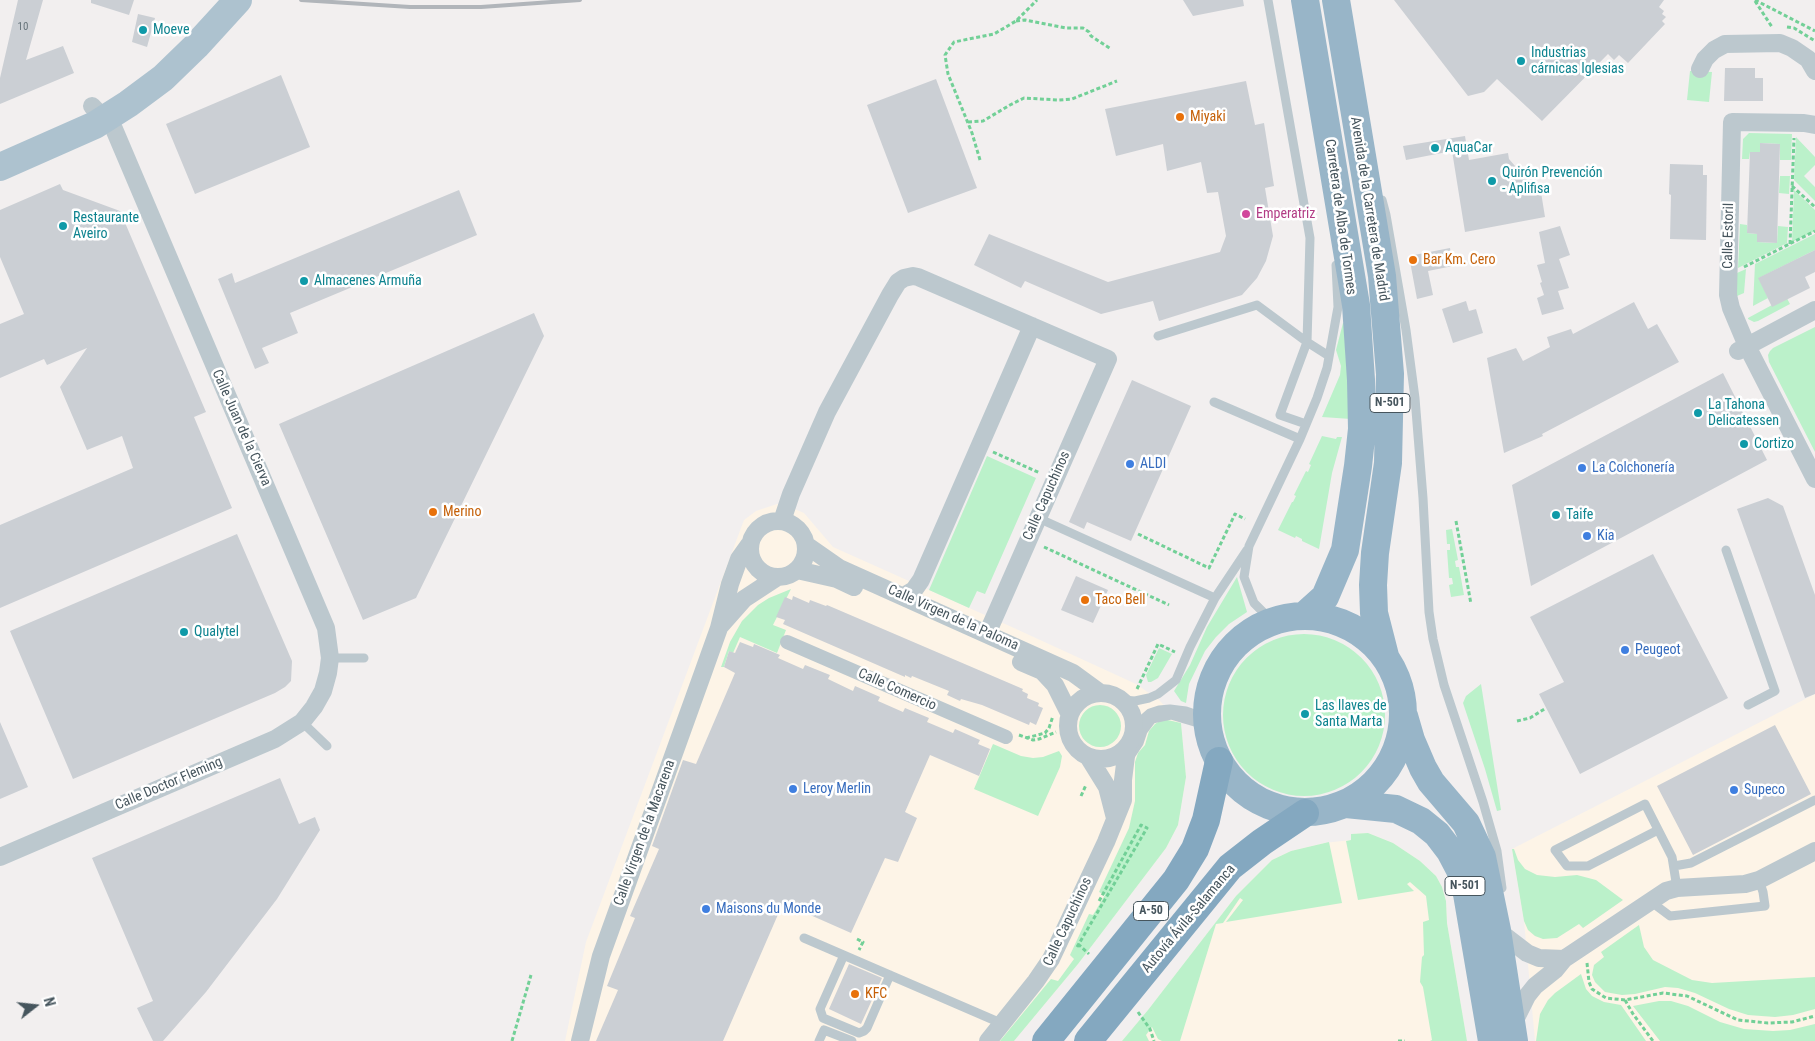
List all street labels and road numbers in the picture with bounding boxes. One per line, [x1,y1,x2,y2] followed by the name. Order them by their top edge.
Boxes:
[1346,116,1392,302] street label: Avenida de la Carretera de Madrid
[1321,138,1359,296] street label: Carretera de Alba de Tormes
[1720,203,1738,269] street label: Calle Estoril
[208,367,274,489] street label: Calle Juan de la Cierva
[1370,393,1410,412] road number: N-501
[1020,449,1074,543] street label: Calle Capuchinos
[885,582,1021,654] street label: Calle Virgen de la Paloma
[855,665,939,715] street label: Calle Comercio
[113,754,225,814] street label: Calle Doctor Fleming
[611,758,679,908] street label: Calle Virgen de la Macarena
[1139,861,1239,977] street label: Autovía Ávila-Salamanca
[1040,875,1096,969] street label: Calle Capuchinos
[1445,876,1485,896] road number: N-501
[1134,901,1168,920] road number: A-50

